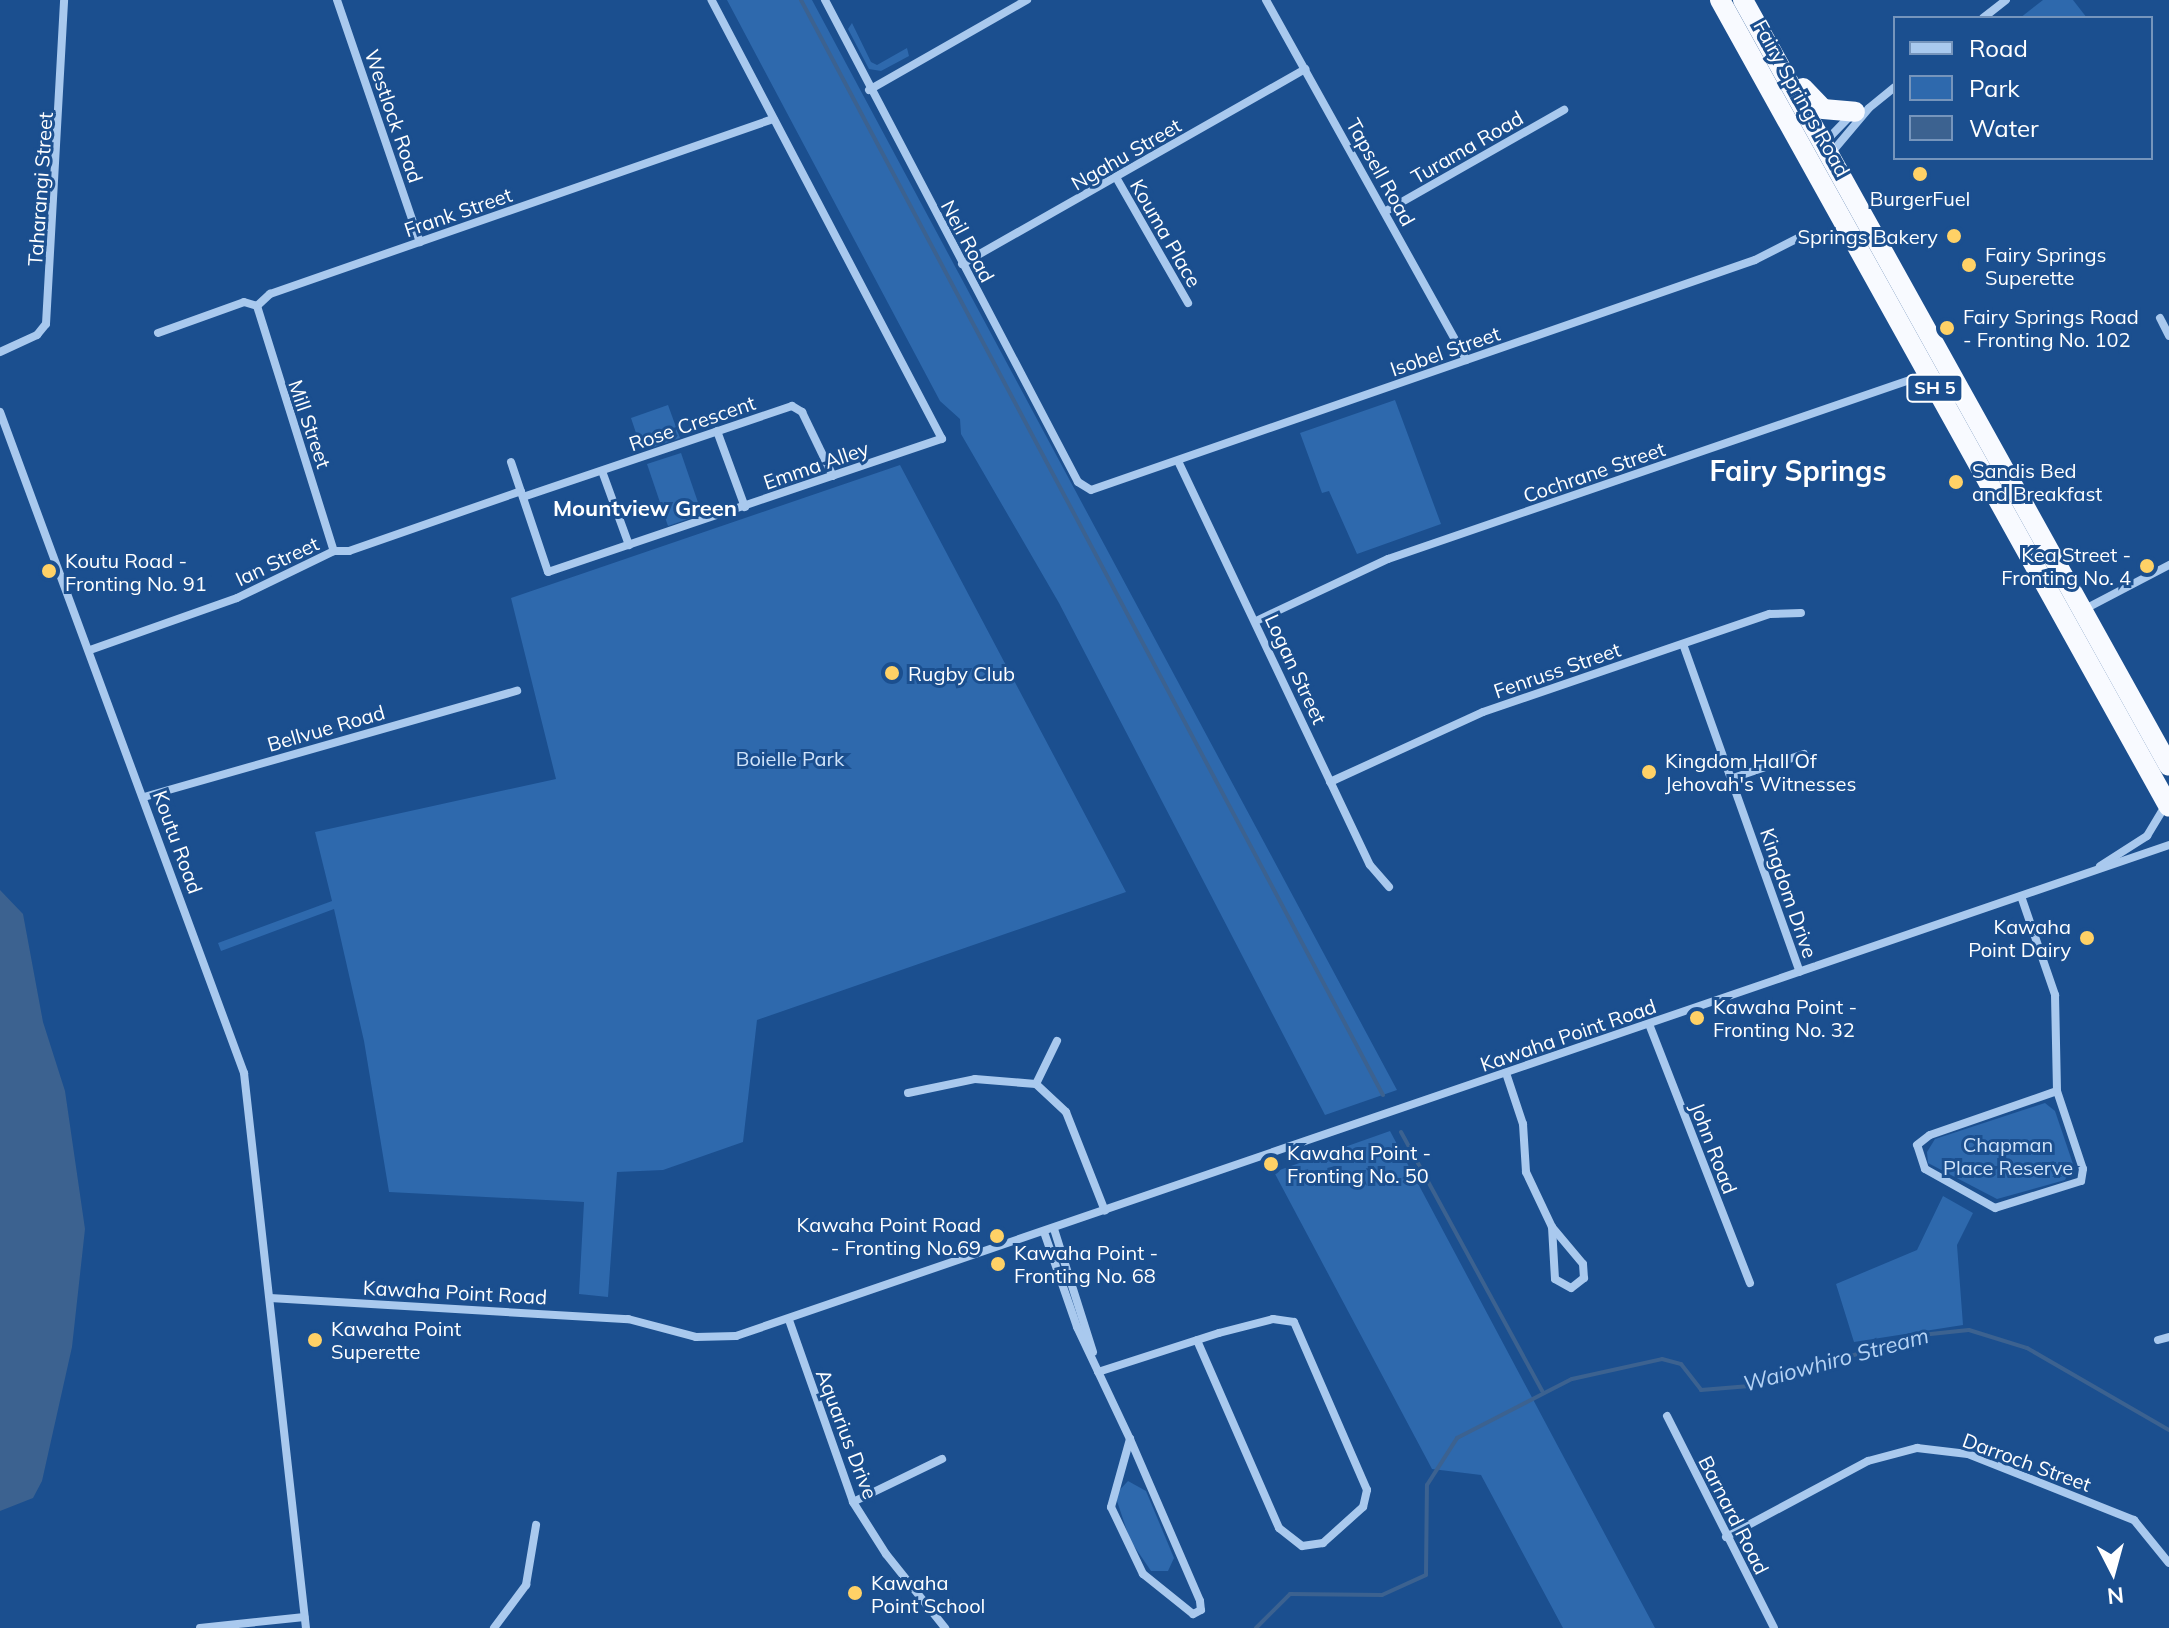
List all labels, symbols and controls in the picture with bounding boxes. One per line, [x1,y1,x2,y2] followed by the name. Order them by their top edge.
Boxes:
[1749,15,1855,181] street label: Fairy Springs Road
[1893,16,2153,160] legend
[1969,33,2028,63] text: Road
[360,46,428,186] street label: Westlock Road
[1969,73,2020,103] text: Park
[1407,105,1527,189] street label: Turama Road
[23,111,57,267] street label: Taharangi Street
[1067,113,1185,195] street label: Ngahu Street
[1969,113,2039,143] text: Water
[1342,114,1420,230] street label: Tapsell Road
[1911,165,1929,183] marker: BurgerFuel
[1125,175,1207,291] street label: Kouma Place
[401,182,515,242] street label: Frank Street
[1870,186,1970,210] place label: BurgerFuel
[936,196,1000,286] street label: Neil Road
[1798,224,1938,248] place label: Springs Bakery
[1945,227,1963,245] marker: Springs Bakery
[1985,242,2106,289] place label: Fairy Springs Superette
[1960,256,1978,274] marker: Fairy Springs Superette
[1963,304,2139,351] place label: Fairy Springs Road - Fronting No. 102
[1938,319,1956,337] marker: Fairy Springs Road - Fronting No. 102
[1387,321,1503,381] street label: Isobel Street
[1905,374,1965,402] road number: SH 5
[284,377,336,471] street label: Mill Street
[626,390,758,456] street label: Rose Crescent
[760,436,872,494] street label: Emma Alley
[1520,437,1668,507] street label: Cochrane Street
[1710,454,1886,488] district label: Fairy Springs
[1972,458,2102,505] place label: Sandis Bed and Breakfast
[1947,473,1965,491] marker: Sandis Bed and Breakfast
[553,496,737,522] district label: Mountview Green
[231,531,323,591] street label: Ian Street
[2001,542,2131,589] place label: Kea Street - Fronting No. 4
[65,548,207,595] place label: Koutu Road - Fronting No. 91
[2138,557,2156,575] marker: Kea Street - Fronting No. 4
[40,562,58,580] marker: Koutu Road - Fronting No. 91
[1260,610,1332,728] street label: Logan Street
[1490,637,1624,703] street label: Fenruss Street
[908,661,1015,685] place label: Rugby Club
[883,664,901,682] marker: Rugby Club
[264,700,388,756] street label: Bellvue Road
[736,746,844,770] park label: Boielle Park
[1665,748,1856,795] place label: Kingdom Hall Of Jehovah's Witnesses
[1640,763,1658,781] marker: Kingdom Hall Of Jehovah's Witnesses
[148,787,208,897] street label: Koutu Road
[1756,825,1822,961] street label: Kingdom Drive
[1968,914,2071,961] place label: Kawaha Point Dairy
[2078,929,2096,947] marker: Kawaha Point Dairy
[1477,994,1659,1076] street label: Kawaha Point Road
[1713,994,1857,1041] place label: Kawaha Point - Fronting No. 32
[1688,1009,1706,1027] marker: Kawaha Point - Fronting No. 32
[1686,1099,1742,1197] street label: John Road
[1943,1133,2073,1180] park label: Chapman Place Reserve
[1287,1140,1431,1187] place label: Kawaha Point - Fronting No. 50
[1262,1155,1280,1173] marker: Kawaha Point - Fronting No. 50
[797,1212,981,1259] place label: Kawaha Point Road - Fronting No.69
[988,1227,1006,1245] marker: Kawaha Point Road - Fronting No.69
[1014,1240,1158,1287] place label: Kawaha Point - Fronting No. 68
[989,1255,1007,1273] marker: Kawaha Point - Fronting No. 68
[362,1275,548,1309] street label: Kawaha Point Road
[331,1316,461,1363] place label: Kawaha Point Superette
[1740,1323,1932,1397] water label: Waiowhiro Stream
[306,1331,324,1349] marker: Kawaha Point Superette
[811,1366,883,1502] street label: Aquarius Drive
[1960,1428,2094,1496] street label: Darroch Street
[1694,1452,1774,1578] street label: Barnard Road
[2073,1532,2153,1612] north arrow
[871,1570,985,1617] place label: Kawaha Point School
[2106,1581,2125,1611] text: N
[846,1584,864,1602] marker: Kawaha Point School

